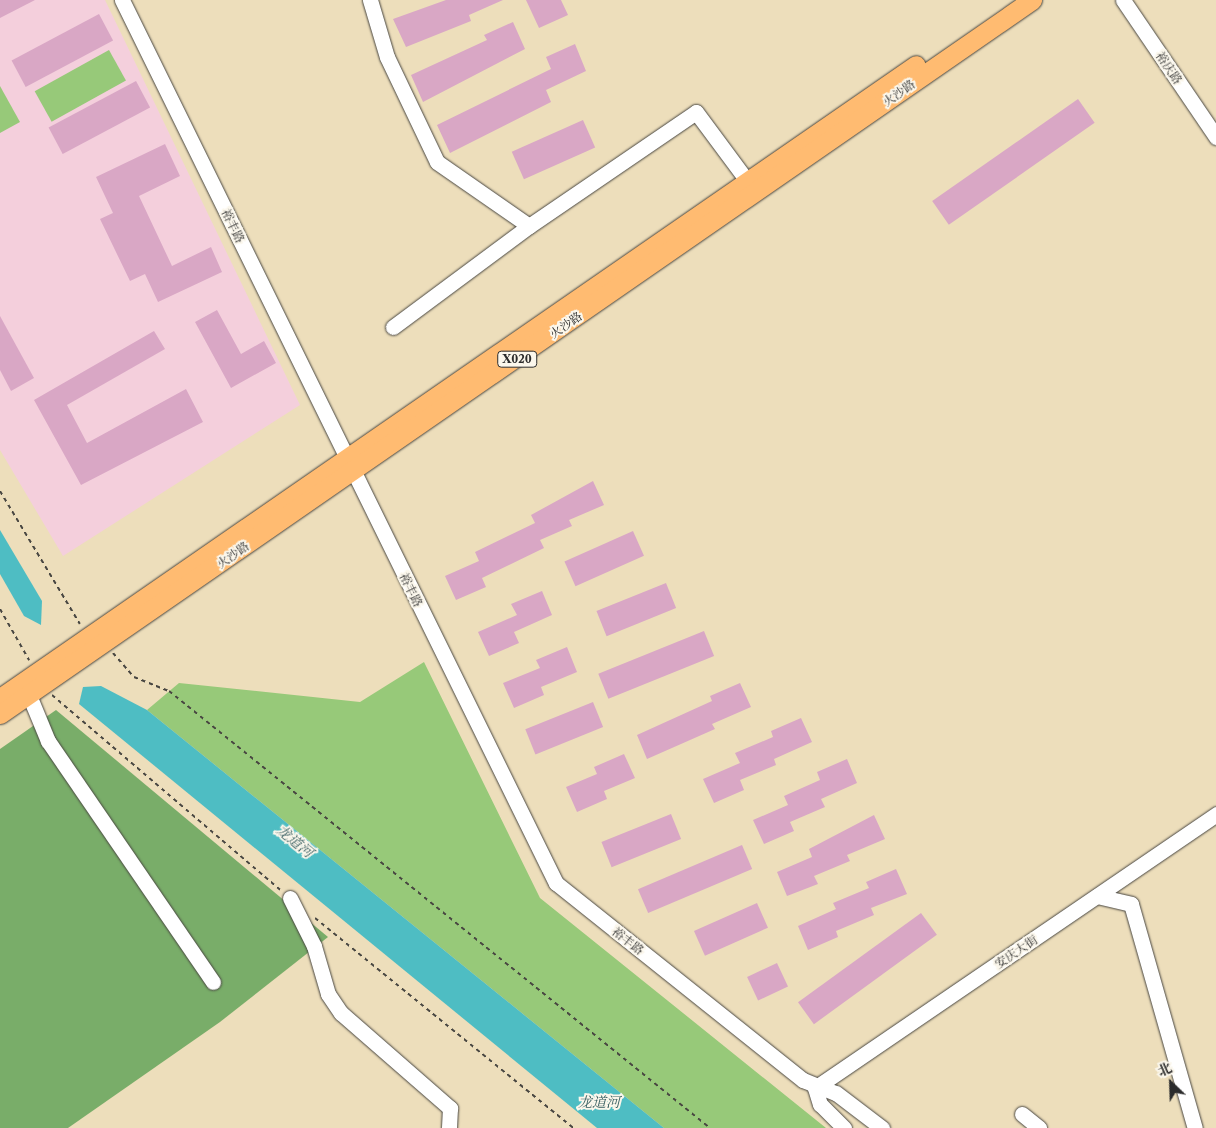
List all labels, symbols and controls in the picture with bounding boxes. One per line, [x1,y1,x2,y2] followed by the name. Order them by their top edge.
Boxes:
[1153,49,1185,87] street label: 裕庆路
[880,77,918,109] street label: 火沙路
[219,207,247,245] street label: 裕丰路
[547,309,585,341] street label: 火沙路
[497,350,537,368] road number: X020
[214,539,252,571] street label: 火沙路
[397,571,425,609] street label: 裕丰路
[273,821,317,861] water label: 龙道河
[609,924,647,958] street label: 裕丰路
[992,933,1040,971] street label: 安庆大街
[1146,1058,1196,1108] north arrow
[1155,1058,1175,1080] text: 北
[578,1094,620,1110] water label: 龙道河

